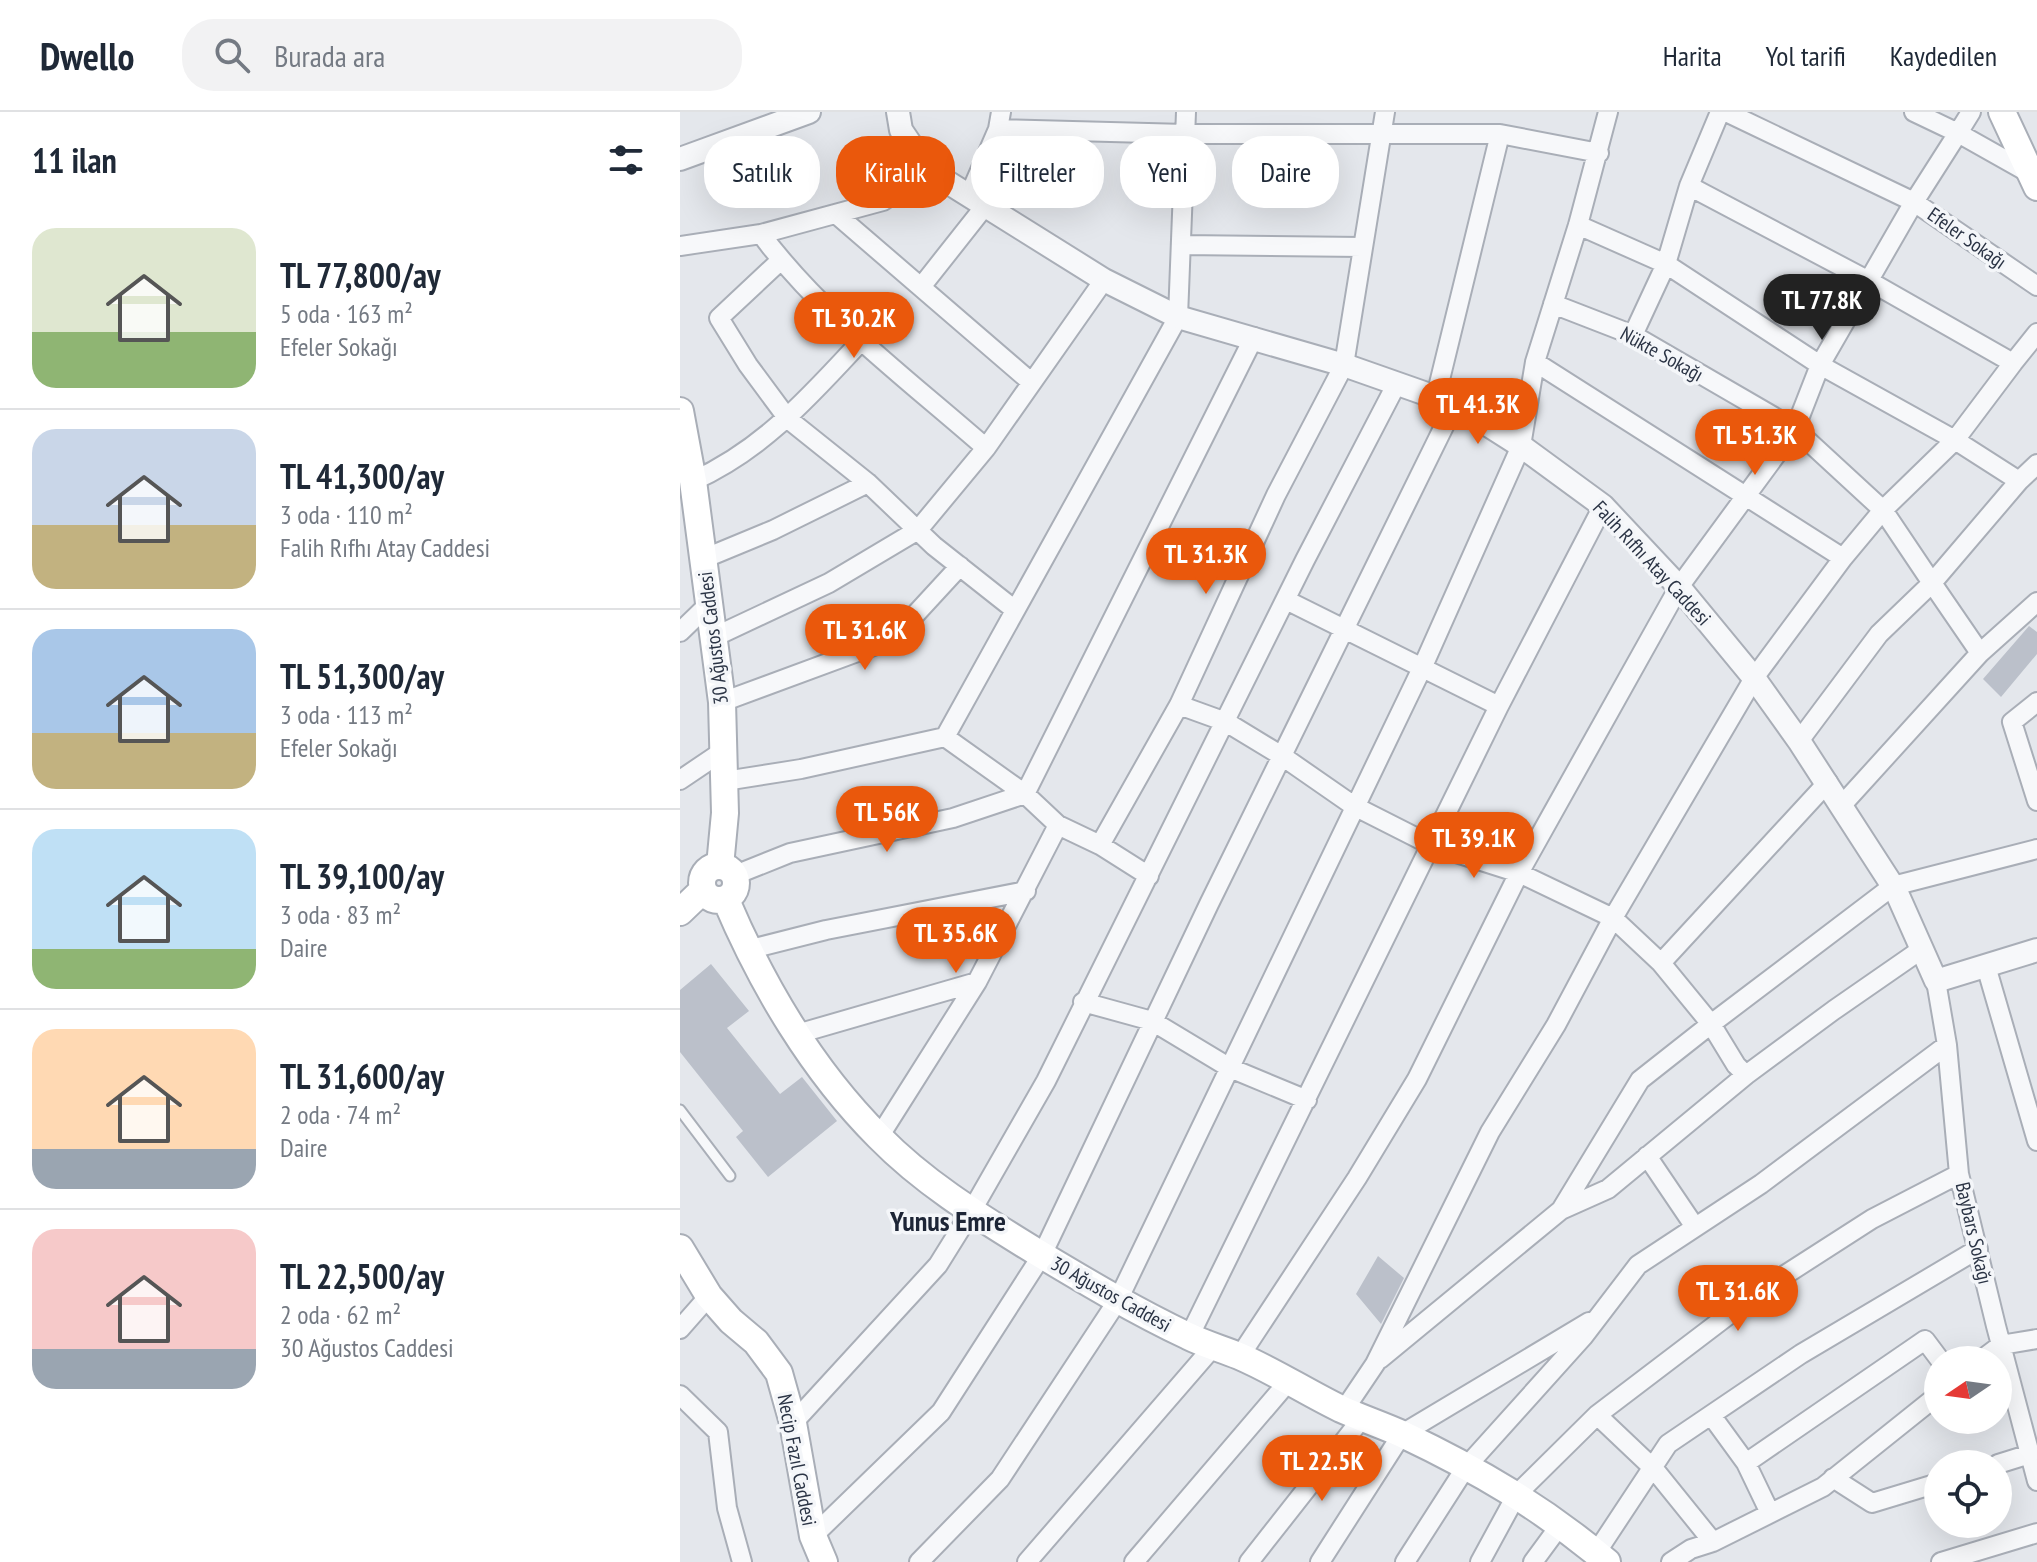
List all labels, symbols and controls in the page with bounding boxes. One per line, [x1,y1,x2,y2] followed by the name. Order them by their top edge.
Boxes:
[182,19,742,91] search box
[40,31,134,80] text: Dwello
[210,33,254,77] icon: search
[274,36,385,75] text: Burada ara
[1663,37,1722,74] text: Harita
[1766,37,1846,74] text: Yol tarifi
[1890,37,1997,74] text: Kaydedilen
[704,136,820,208] chip: Satılık
[836,136,955,208] chip: Kiralık
[971,136,1104,208] chip: Filtreler
[1120,136,1216,208] chip: Yeni
[1232,136,1339,208] chip: Daire
[32,138,117,182] text: 11 ilan
[604,138,648,182] icon: filters
[1923,201,2011,275] street label: Efeler Sokağı
[280,253,441,297] text: TL 77,800/ay
[96,260,192,356] icon: home
[1739,274,1905,342] pin: TL 77.8K
[1781,283,1863,316] text: TL 77.8K
[771,292,937,360] pin: TL 30.2K
[280,297,413,330] text: 5 oda · 163 m²
[812,301,896,334] text: TL 30.2K
[1616,321,1708,387] street label: Nükte Sokağı
[280,330,398,363] text: Efeler Sokağı
[1395,378,1561,446] pin: TL 41.3K
[1436,387,1520,420] text: TL 41.3K
[1672,409,1838,477] pin: TL 51.3K
[1713,418,1797,451] text: TL 51.3K
[280,454,444,498] text: TL 41,300/ay
[96,461,192,557] icon: home
[1587,495,1717,631] street label: Falih Rıfhı Atay Caddesi
[280,498,413,531] text: 3 oda · 110 m²
[1123,528,1289,596] pin: TL 31.3K
[280,531,490,564] text: Falih Rıfhı Atay Caddesi
[1164,537,1248,570] text: TL 31.3K
[692,570,734,706] street label: 30 Ağustos Caddesi
[782,604,948,672] pin: TL 31.6K
[823,613,907,646] text: TL 31.6K
[280,654,444,698] text: TL 51,300/ay
[96,661,192,757] icon: home
[280,698,413,731] text: 3 oda · 113 m²
[280,731,398,764] text: Efeler Sokağı
[822,786,952,854] pin: TL 56K
[854,795,920,828] text: TL 56K
[1391,812,1557,880] pin: TL 39.1K
[1432,821,1516,854] text: TL 39.1K
[280,854,444,898] text: TL 39,100/ay
[96,861,192,957] icon: home
[280,898,401,931] text: 3 oda · 83 m²
[873,907,1039,975] pin: TL 35.6K
[914,916,998,949] text: TL 35.6K
[280,931,328,964] text: Daire
[280,1054,444,1098] text: TL 31,600/ay
[96,1061,192,1157] icon: home
[280,1098,401,1131] text: 2 oda · 74 m²
[280,1131,328,1164] text: Daire
[1950,1179,1998,1287] street label: Baybars Sokağı
[889,1202,1006,1239] district label: Yunus Emre
[1046,1250,1176,1338] street label: 30 Ağustos Caddesi
[280,1254,444,1298] text: TL 22,500/ay
[96,1261,192,1357] icon: home
[1655,1265,1821,1333] pin: TL 31.6K
[1696,1274,1780,1307] text: TL 31.6K
[280,1298,401,1331] text: 2 oda · 62 m²
[280,1331,454,1364] text: 30 Ağustos Caddesi
[1924,1346,2012,1434] north arrow
[1924,1346,2012,1538] map controls
[771,1392,823,1528] street label: Necip Fazıl Caddesi
[1239,1435,1405,1503] pin: TL 22.5K
[1280,1444,1364,1477] text: TL 22.5K
[1924,1450,2012,1538] button: locate

